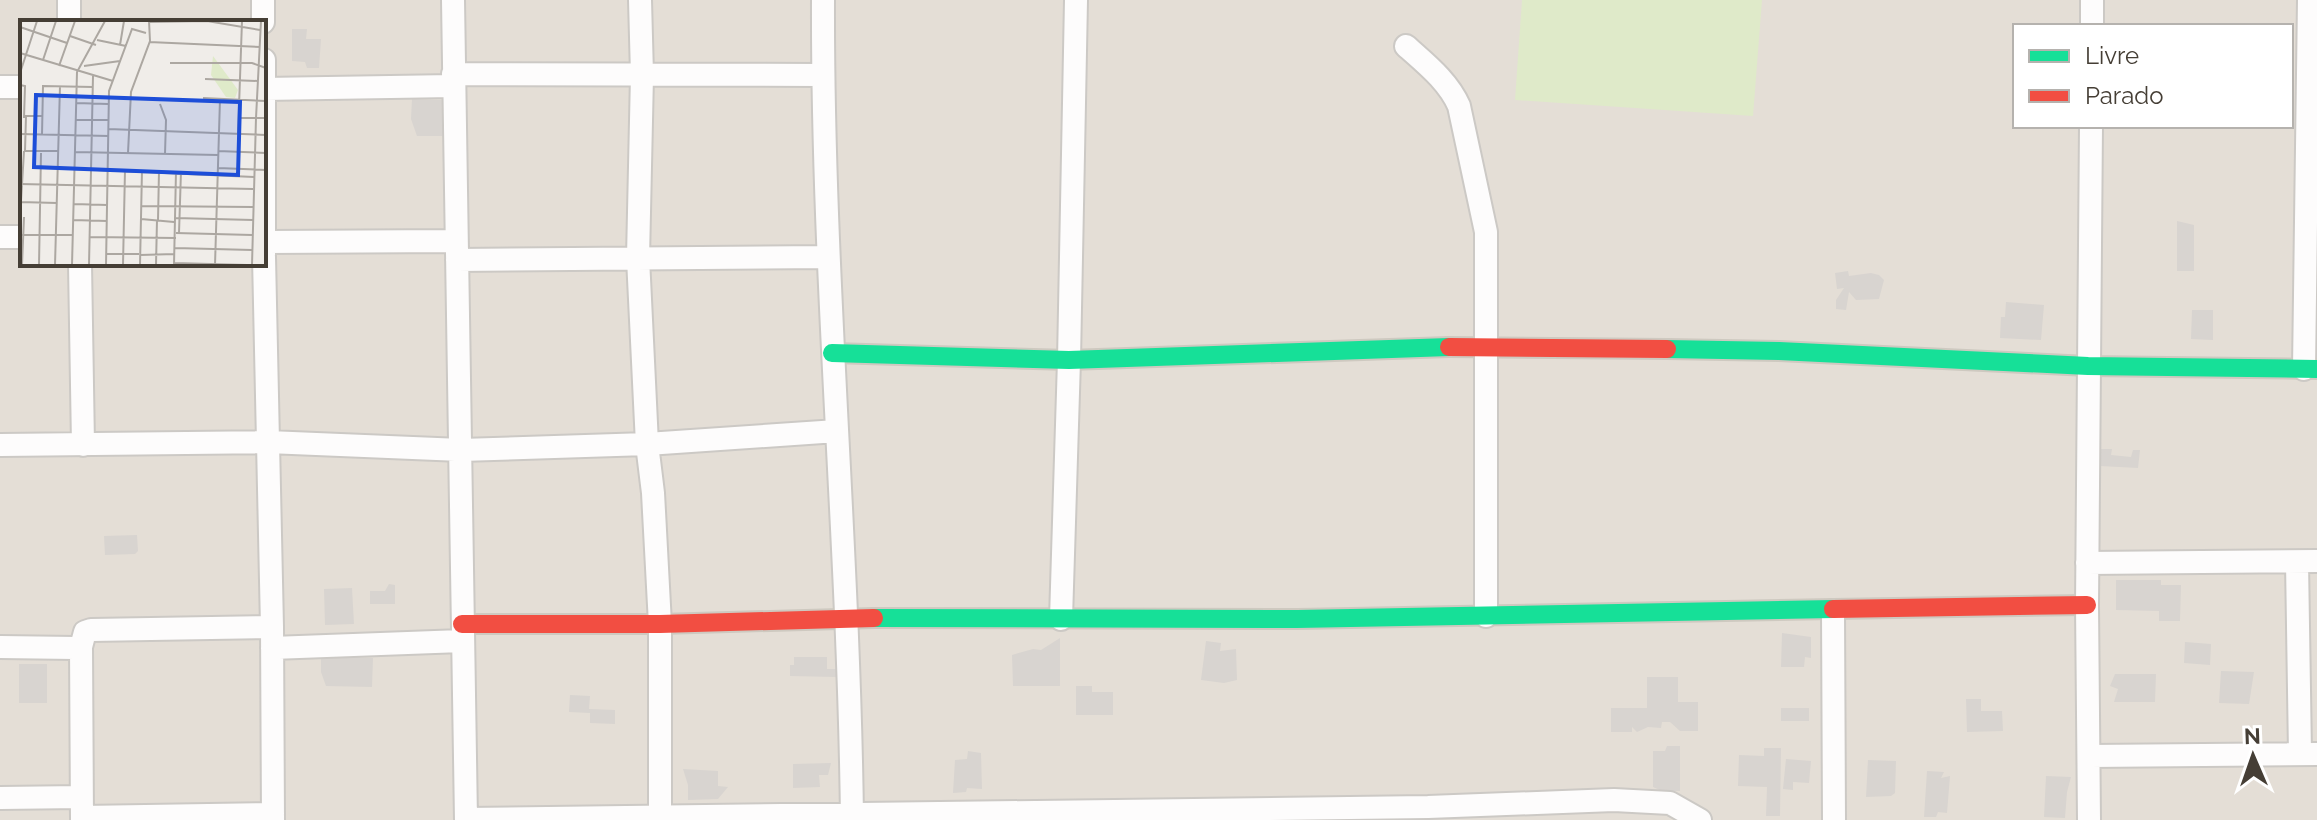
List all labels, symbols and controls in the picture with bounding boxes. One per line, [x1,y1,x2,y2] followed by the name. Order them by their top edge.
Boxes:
[20,20,266,266] inset map
[2013,24,2293,128] legend
[2085,41,2139,70] text: Livre
[2085,81,2164,110] text: Parado
[2213,716,2293,796] north arrow
[2243,723,2261,749] text: N

